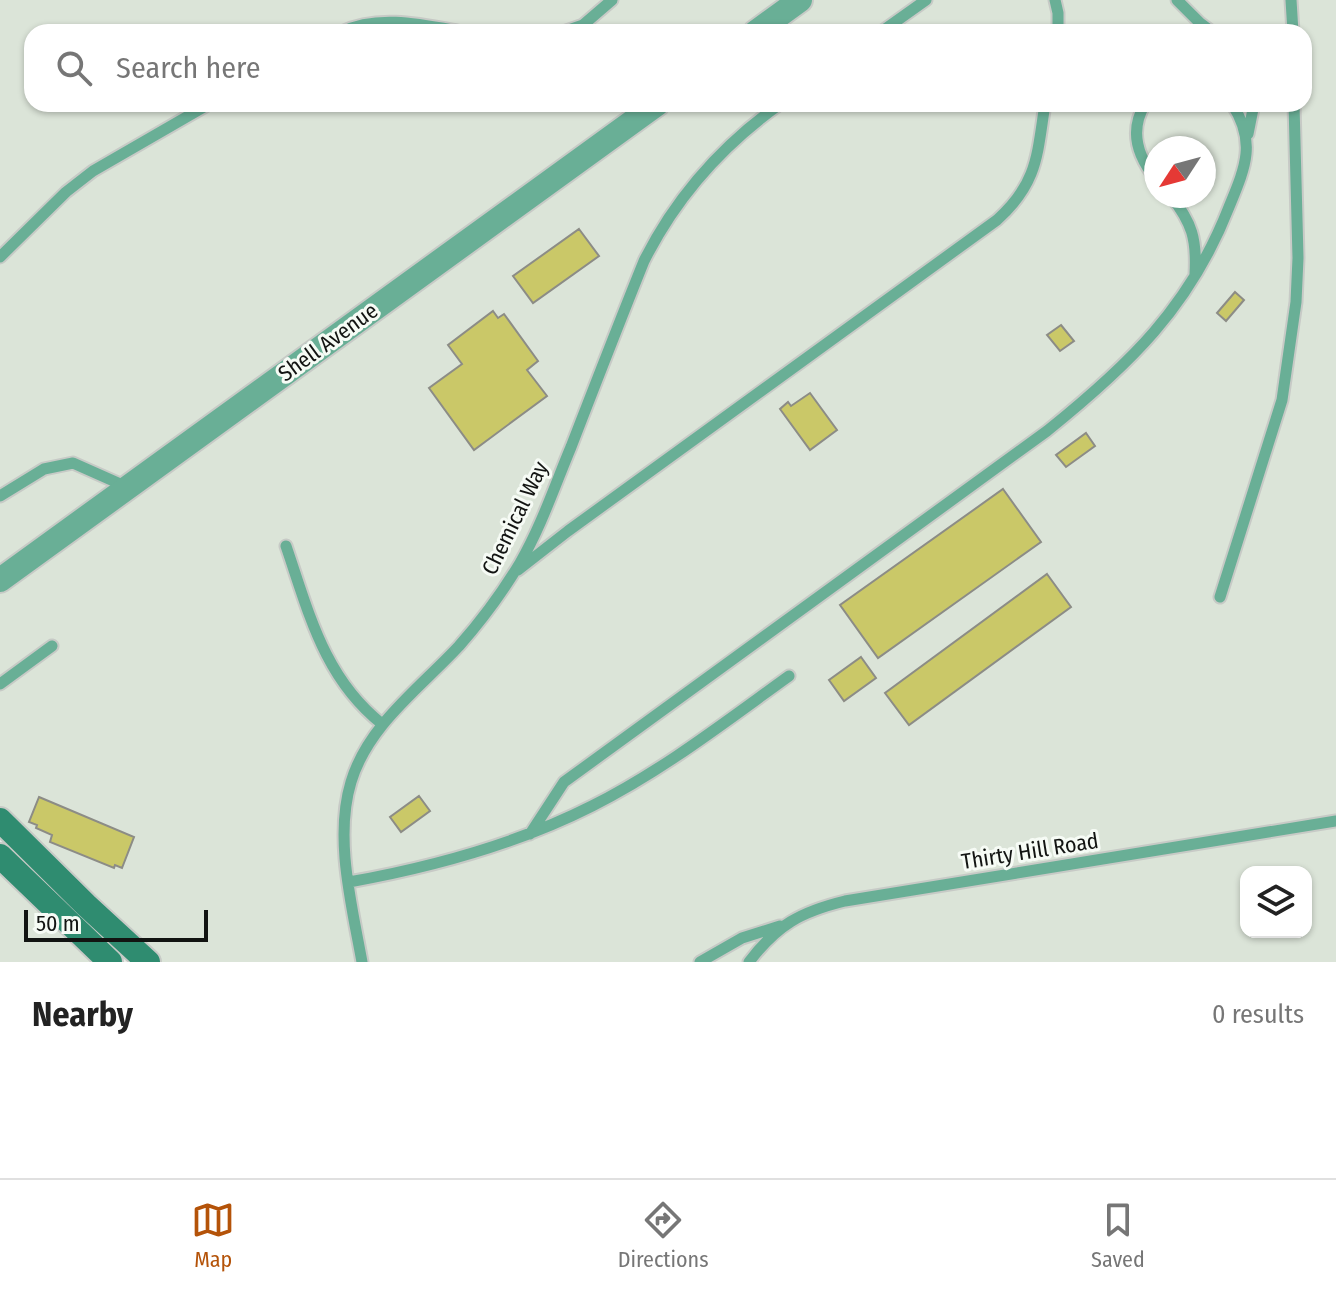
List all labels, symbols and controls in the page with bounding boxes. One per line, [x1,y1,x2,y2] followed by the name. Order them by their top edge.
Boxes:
[24,24,1312,112] search box
[52,46,96,90] icon: search
[116,50,261,86] text: Search here
[1144,136,1216,208] north arrow
[273,297,383,387] street label: Shell Avenue
[476,457,554,579] street label: Chemical Way
[960,827,1100,875] street label: Thirty Hill Road
[1240,866,1312,938] map controls
[1240,866,1312,938] button: layers
[24,906,208,942] scale bar
[36,910,80,937] text: 50 m
[32,994,133,1035] text: Nearby
[1212,999,1304,1030] text: 0 results
[191,1198,235,1273] tab: Map
[618,1198,709,1273] tab: Directions
[1091,1198,1145,1273] tab: Saved

